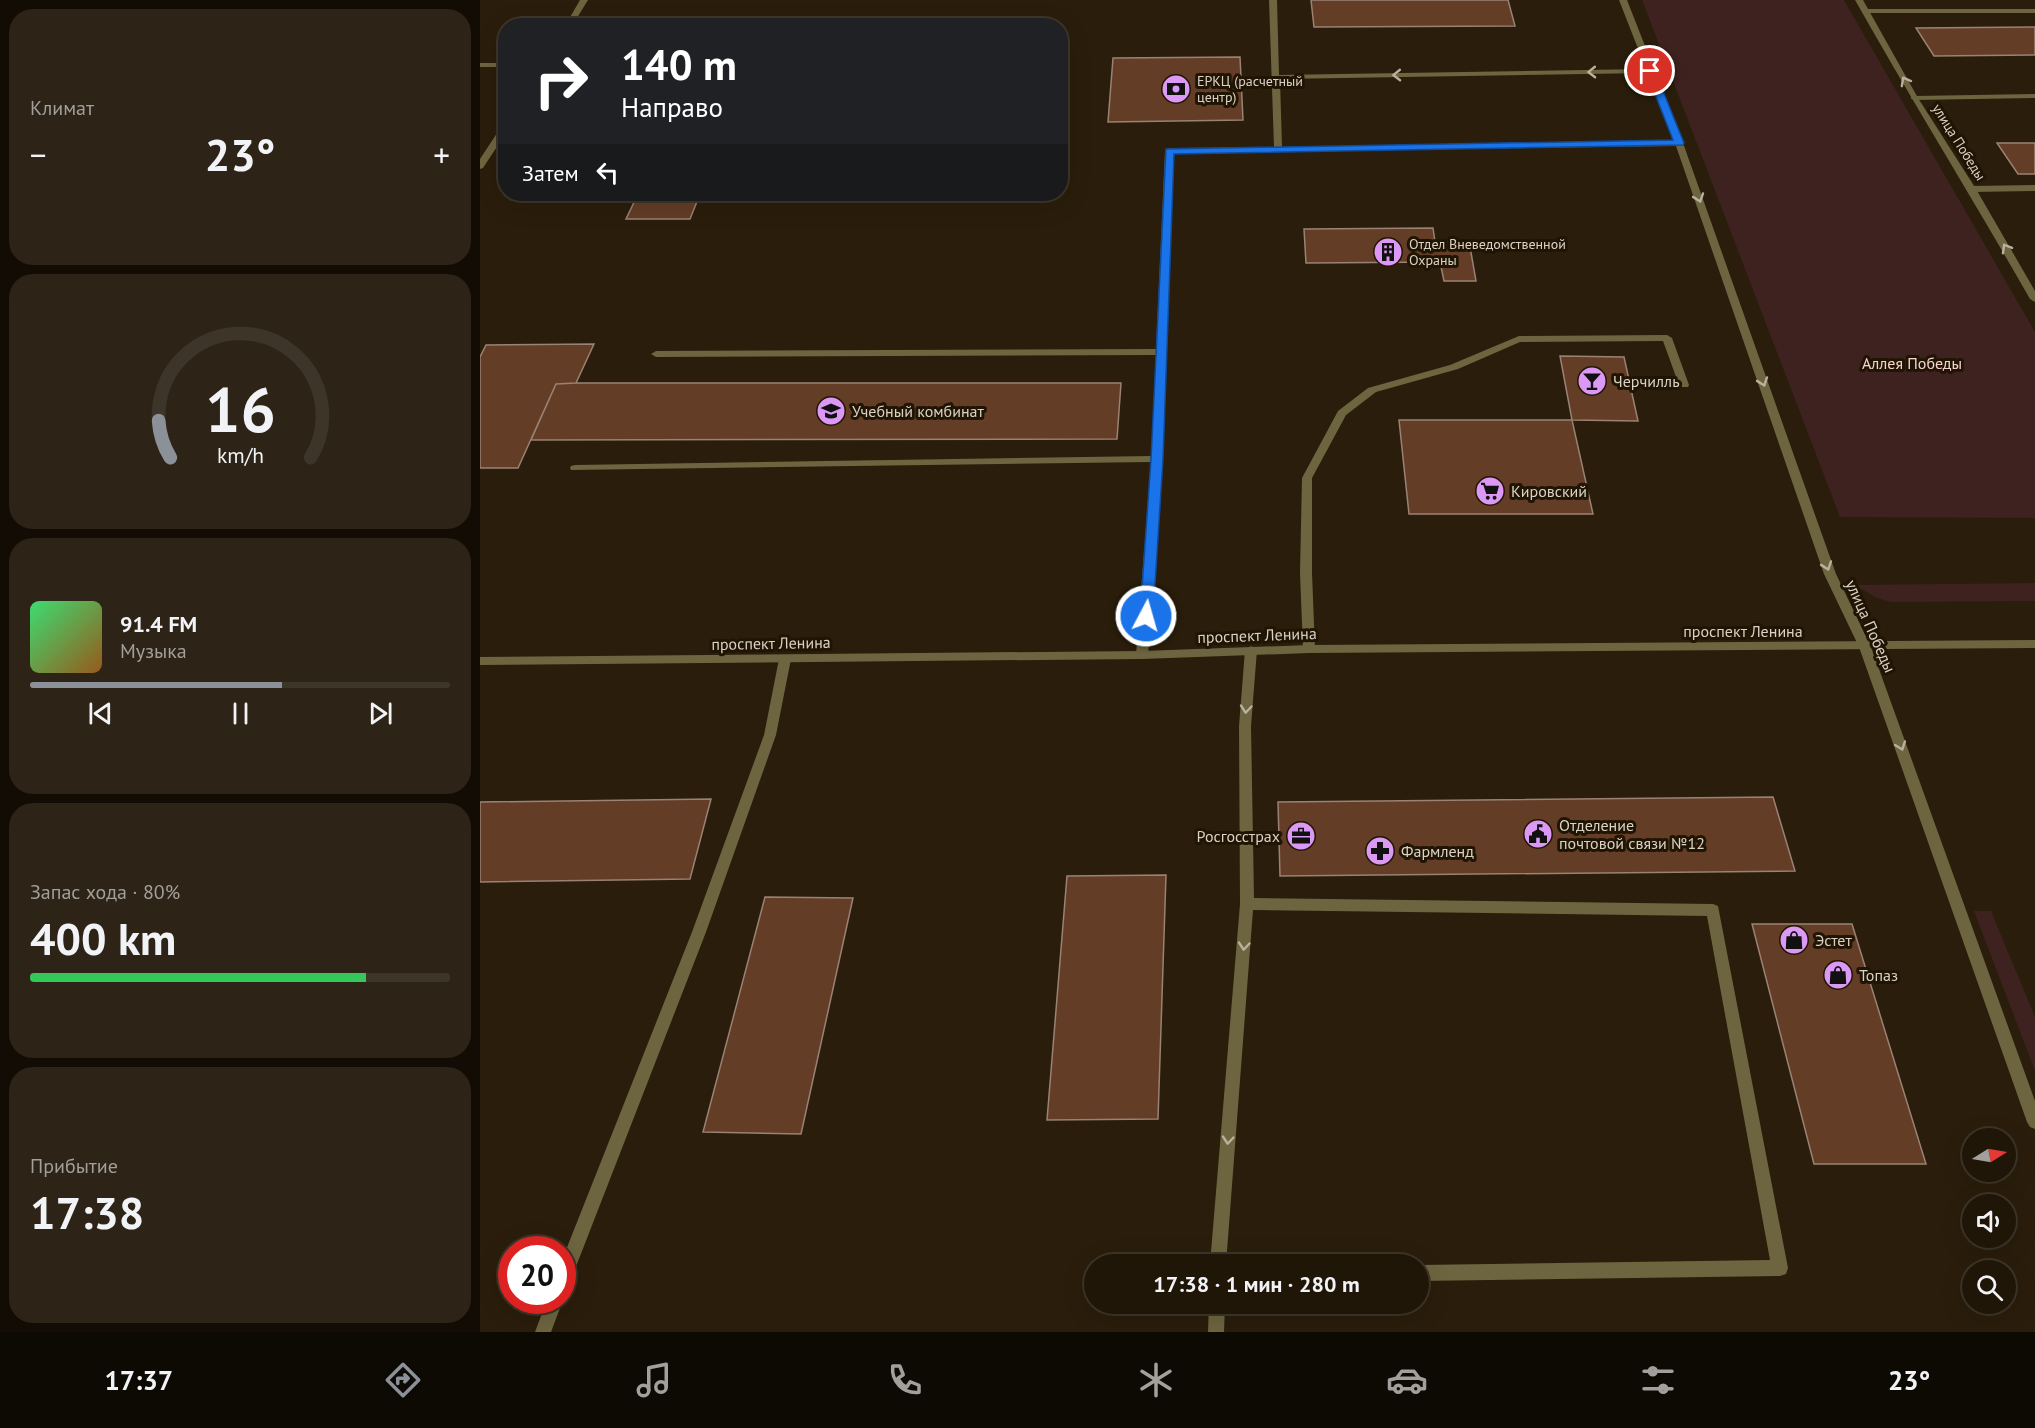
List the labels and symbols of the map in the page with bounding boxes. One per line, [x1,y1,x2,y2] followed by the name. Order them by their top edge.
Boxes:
[1624,45,1675,96] pin
[1587,66,1596,78] one-way arrow
[1392,69,1401,81] one-way arrow
[1197,72,1303,106] place label: ЕРКЦ (расчетный центр)
[1160,73,1192,105] bank icon: ЕРКЦ (расчетный центр)
[1901,77,1912,87] one-way arrow
[1928,100,1990,184] street label: улица Победы
[1691,192,1704,203] one-way arrow
[1409,235,1566,269] place label: Отдел Вневедомственной Охраны
[1372,236,1404,268] building icon: Отдел Вневедомственной Охраны
[2001,244,2013,254] one-way arrow
[1862,353,1962,373] park label: Аллея Победы
[1576,365,1608,397] bar icon: Черчилль
[1613,371,1680,391] place label: Черчилль
[1756,376,1768,387] one-way arrow
[815,395,847,427] school or university icon: Учебный комбинат
[852,401,984,421] place label: Учебный комбинат
[1474,475,1506,507] supermarket icon: Кировский
[1511,481,1587,501] place label: Кировский
[1820,560,1833,571] one-way arrow
[1842,576,1900,676] street label: улица Победы
[1114,584,1178,648] position arrow
[1683,621,1803,641] street label: проспект Ленина
[1197,623,1317,647] street label: проспект Ленина
[711,632,831,654] street label: проспект Ленина
[1240,704,1253,713] one-way arrow
[1893,740,1906,751] one-way arrow
[1559,815,1705,853] place label: Отделение почтовой связи №12
[1522,818,1554,850] public building icon: Отделение почтовой связи №12
[1285,820,1317,852] office icon: Росгосстрах
[1197,826,1280,846] place label: Росгосстрах
[1364,835,1396,867] pharmacy icon: Фармленд
[1401,841,1474,861] place label: Фармленд
[1778,924,1810,956] shop icon: Эстет
[1815,930,1852,950] place label: Эстет
[1237,941,1250,950] one-way arrow
[1822,959,1854,991] shop icon: Топаз
[1859,965,1898,985] place label: Топаз
[1962,1128,2016,1182] north arrow
[1222,1135,1235,1145] one-way arrow
[498,1236,576,1314] speed limit sign: 20

